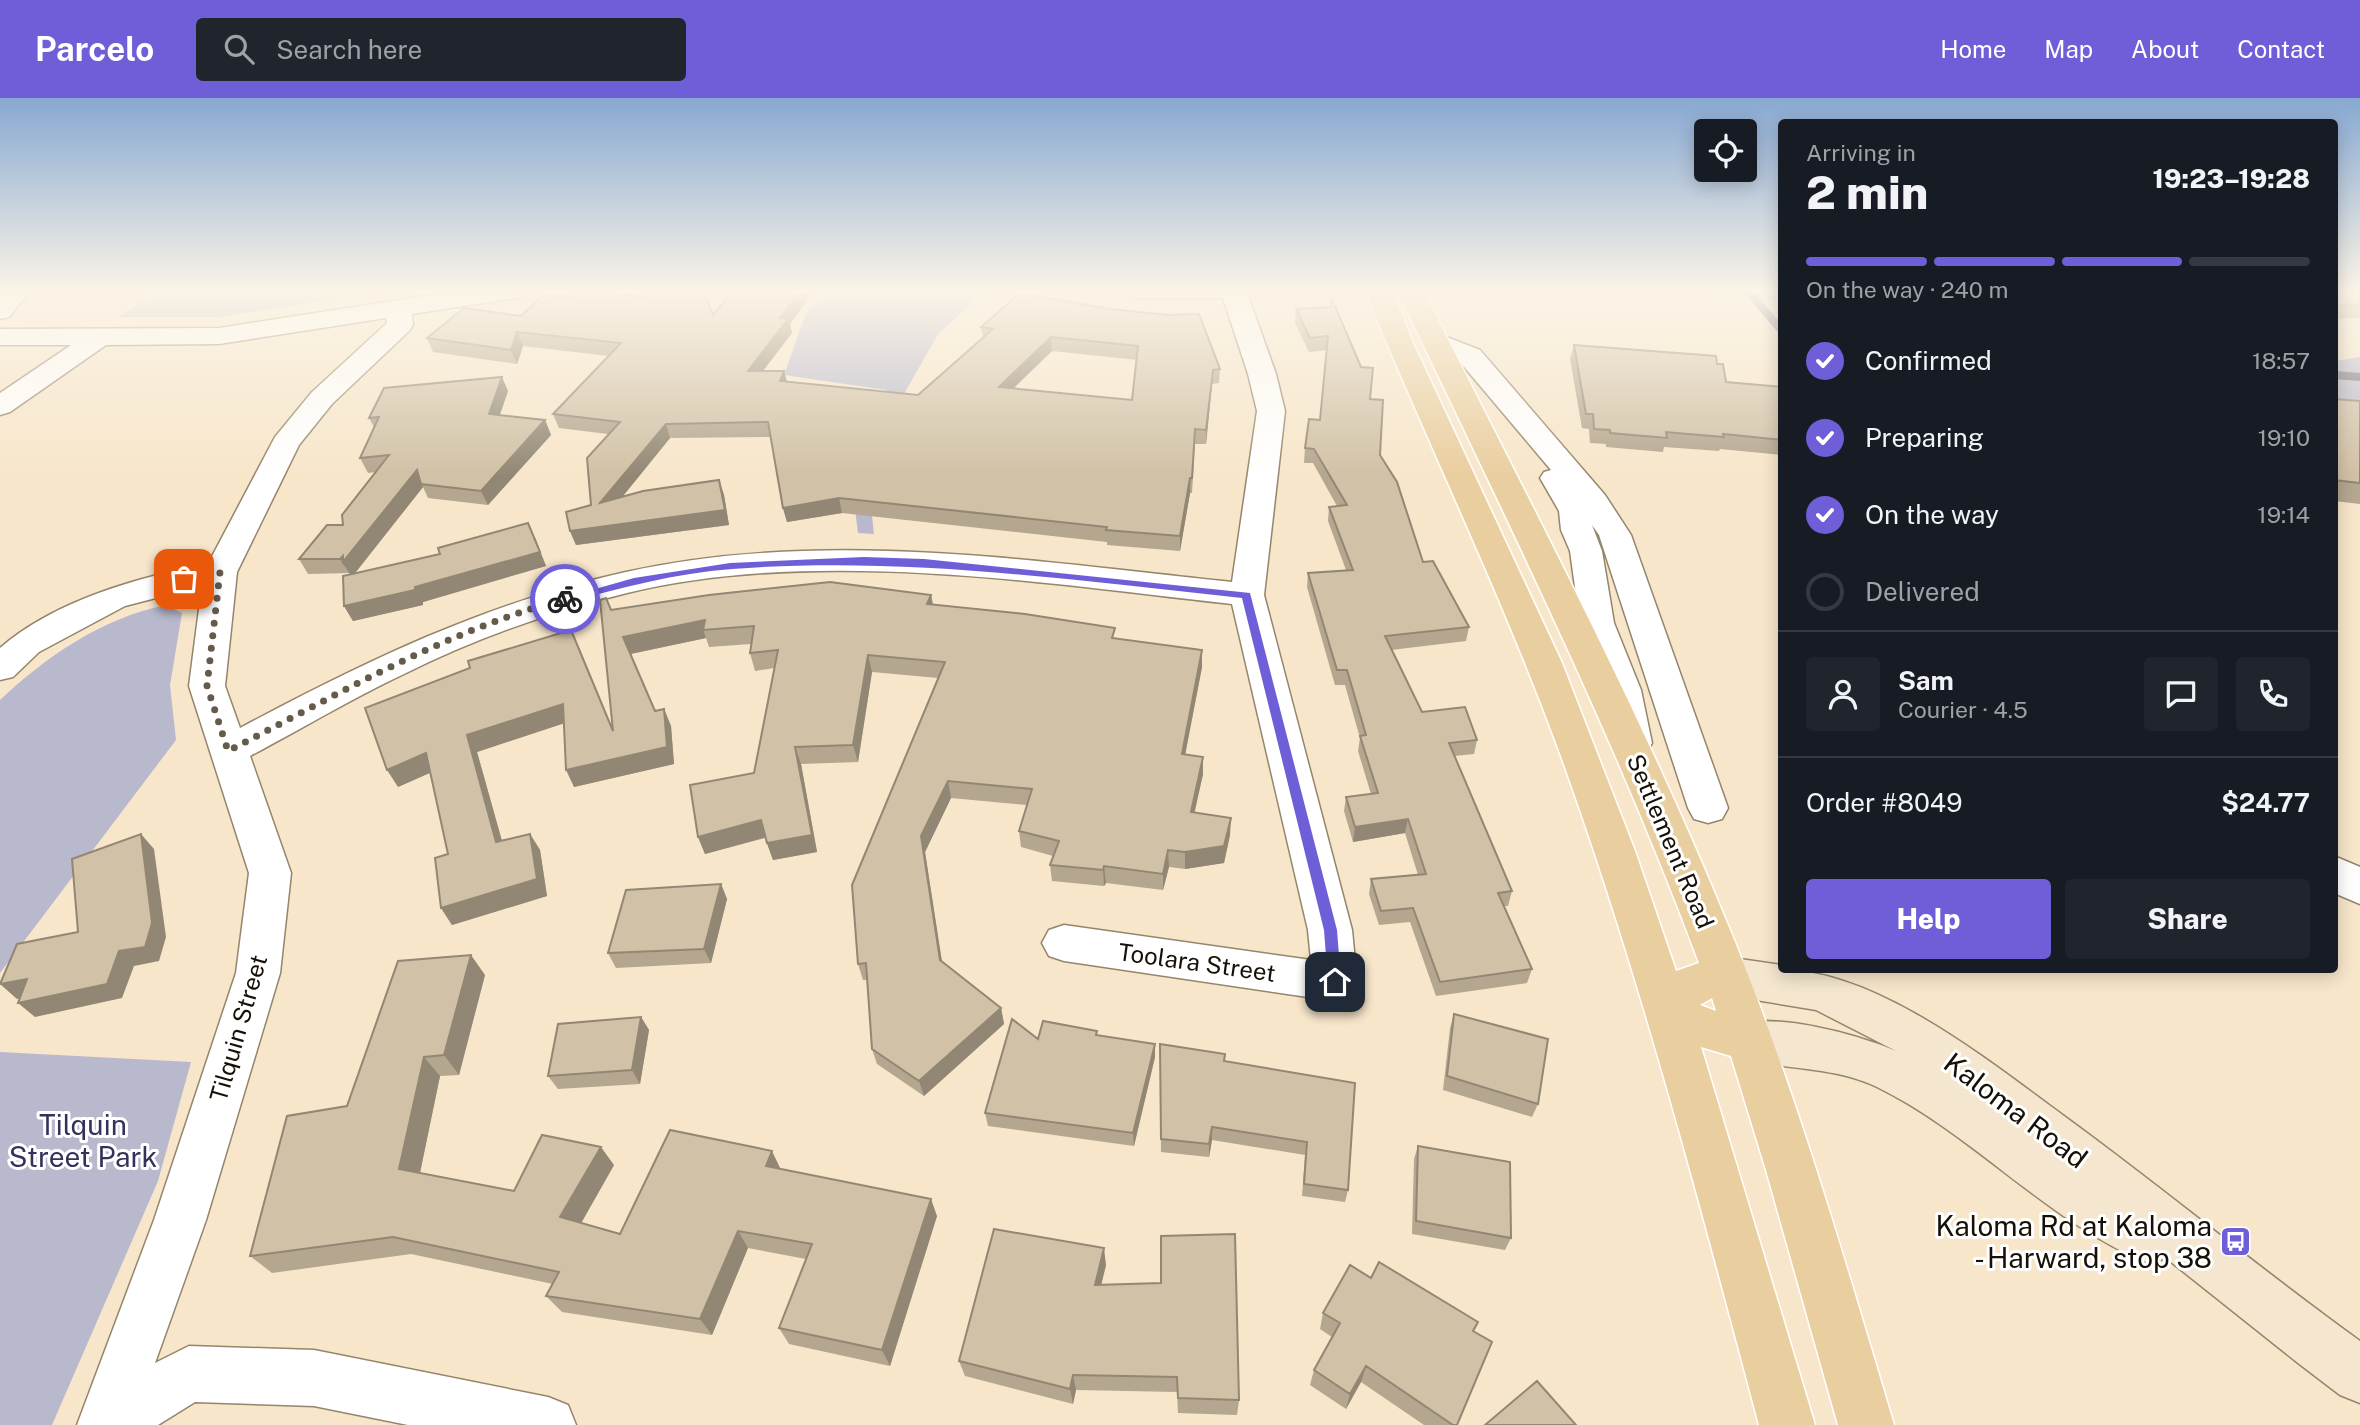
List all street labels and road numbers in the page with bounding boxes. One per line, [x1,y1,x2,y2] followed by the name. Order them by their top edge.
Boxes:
[1622,750,1720,932] street label: Settlement Road
[1117,937,1277,987] street label: Toolara Street
[204,951,272,1105] street label: Tilquin Street
[1938,1045,2094,1175] street label: Kaloma Road

